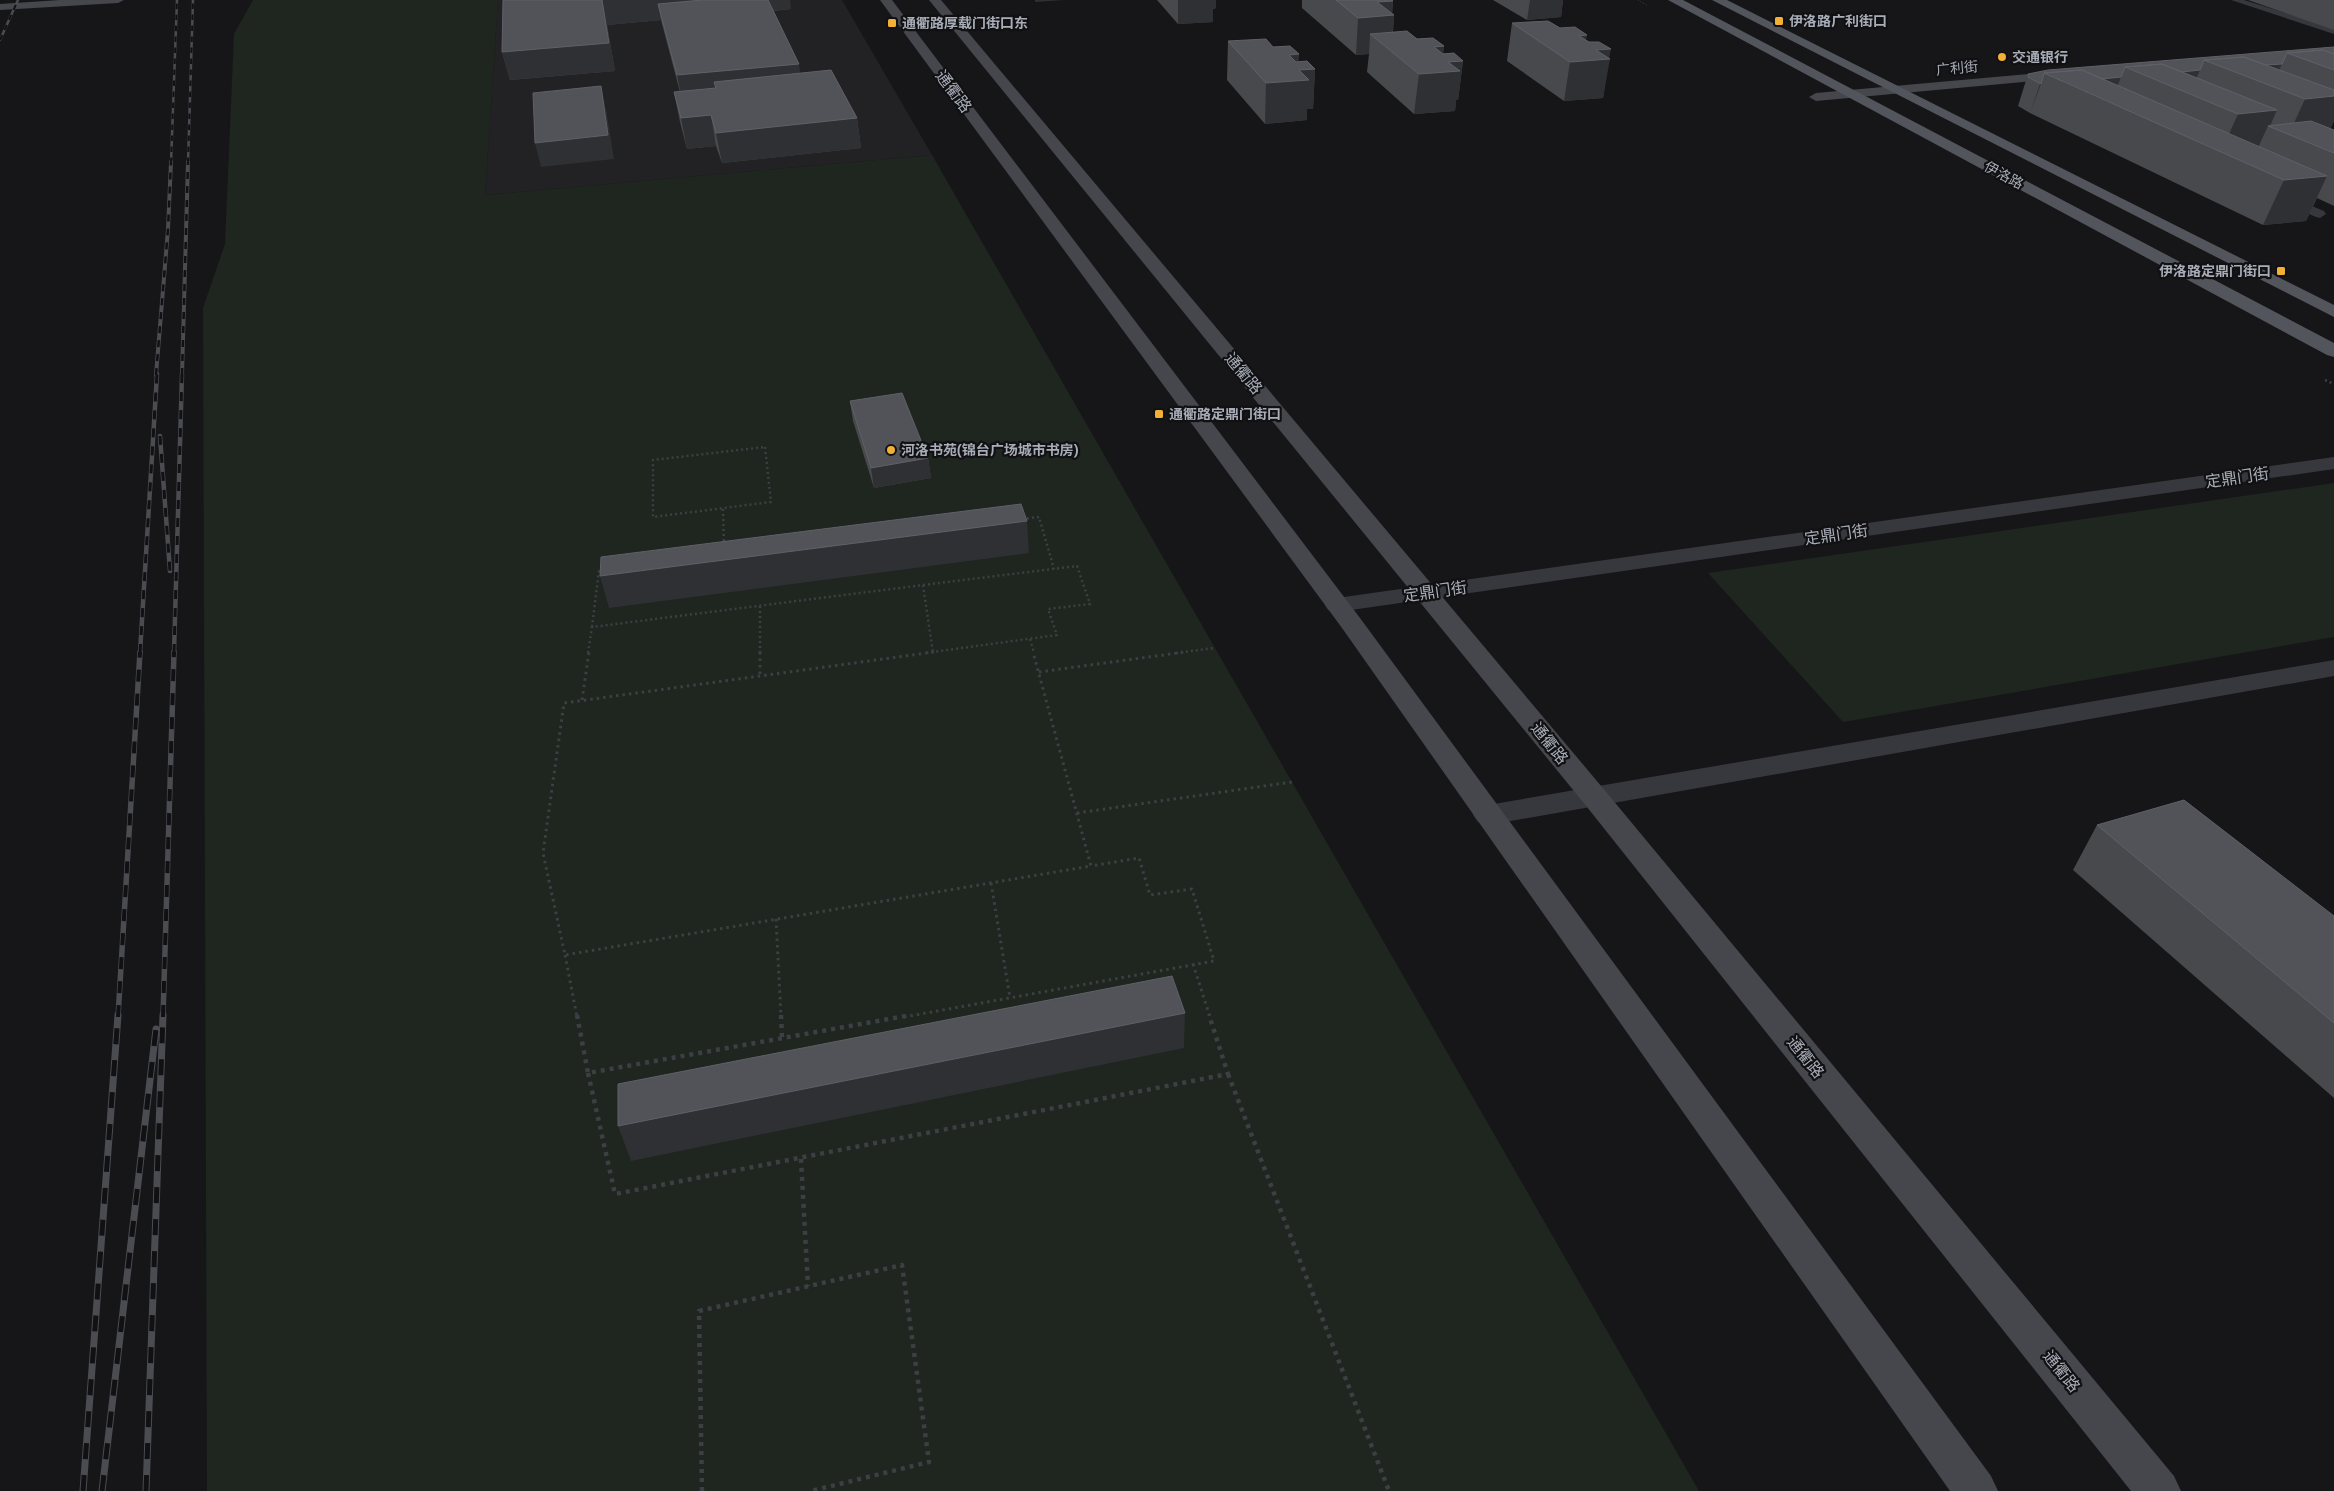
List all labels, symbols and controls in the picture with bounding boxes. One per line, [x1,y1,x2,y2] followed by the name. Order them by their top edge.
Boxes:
[1789,12,1887,30] place label: 伊洛路广利街口
[902,14,1028,32] place label: 通衢路厚载门街口东
[1773,15,1785,27] marker: 伊洛路广利街口
[886,17,898,29] marker: 通衢路厚载门街口东
[2012,48,2068,66] place label: 交通银行
[1996,51,2008,63] marker: 交通银行
[1935,57,1979,79] street label: 广利街
[932,66,976,116] street label: 通衢路
[1981,157,2027,193] street label: 伊洛路
[2159,262,2271,280] place label: 伊洛路定鼎门街口
[2275,265,2287,277] marker: 伊洛路定鼎门街口
[1221,348,1267,398] street label: 通衢路
[1169,405,1281,423] place label: 通衢路定鼎门街口
[1153,408,1165,420] marker: 通衢路定鼎门街口
[901,441,1079,459] place label: 河洛书苑(锦台广场城市书房)
[885,444,897,456] marker: 河洛书苑(锦台广场城市书房)
[2204,463,2270,491] street label: 定鼎门街
[1803,520,1869,548] street label: 定鼎门街
[1402,577,1468,605] street label: 定鼎门街
[1527,718,1573,768] street label: 通衢路
[1783,1032,1829,1082] street label: 通衢路
[2039,1346,2085,1396] street label: 通衢路

